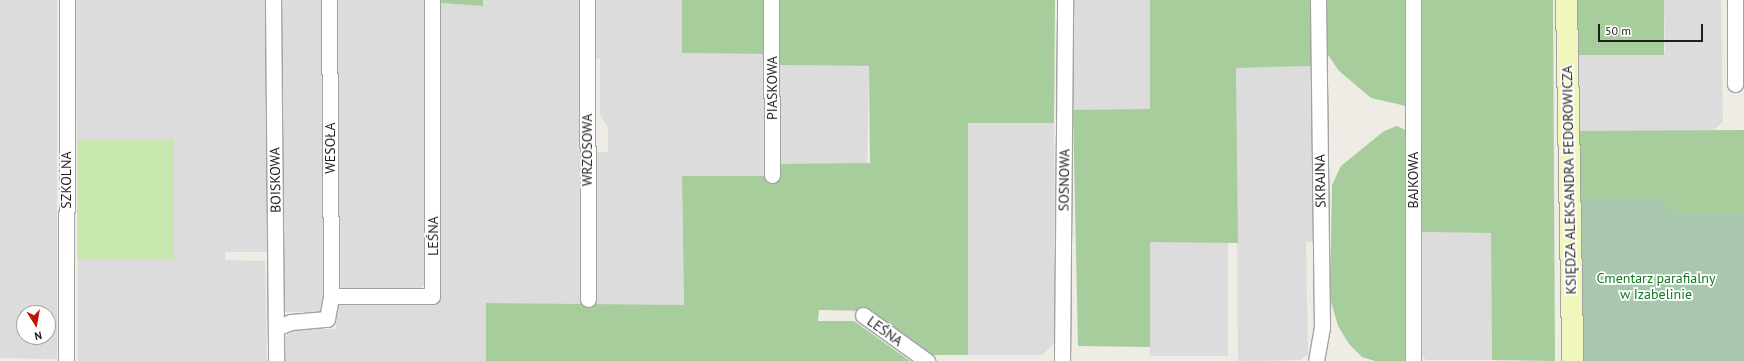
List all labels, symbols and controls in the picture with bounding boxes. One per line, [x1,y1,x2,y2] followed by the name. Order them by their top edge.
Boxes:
[1600,16,1705,42] scale bar
[1605,23,1631,38] text: 50 m
[764,56,780,120] street label: PIASKOWA
[1559,65,1579,295] street label: KSIĘDZA ALEKSANDRA FEDOROWICZA
[579,114,595,186] street label: WRZOSOWA
[322,122,338,174] street label: WESOŁA
[266,147,284,213] street label: BOISKOWA
[1055,149,1073,211] street label: SOSNOWA
[58,151,74,209] street label: SZKOLNA
[1405,152,1421,208] street label: BAJKOWA
[1311,154,1329,208] street label: SKRAJNA
[425,216,441,256] street label: LEŚNA
[1596,270,1716,302] park label: Cmentarz parafialny w Izabelinie
[16,305,56,345] north arrow
[864,313,906,349] street label: LEŚNA
[33,328,43,343] text: N

